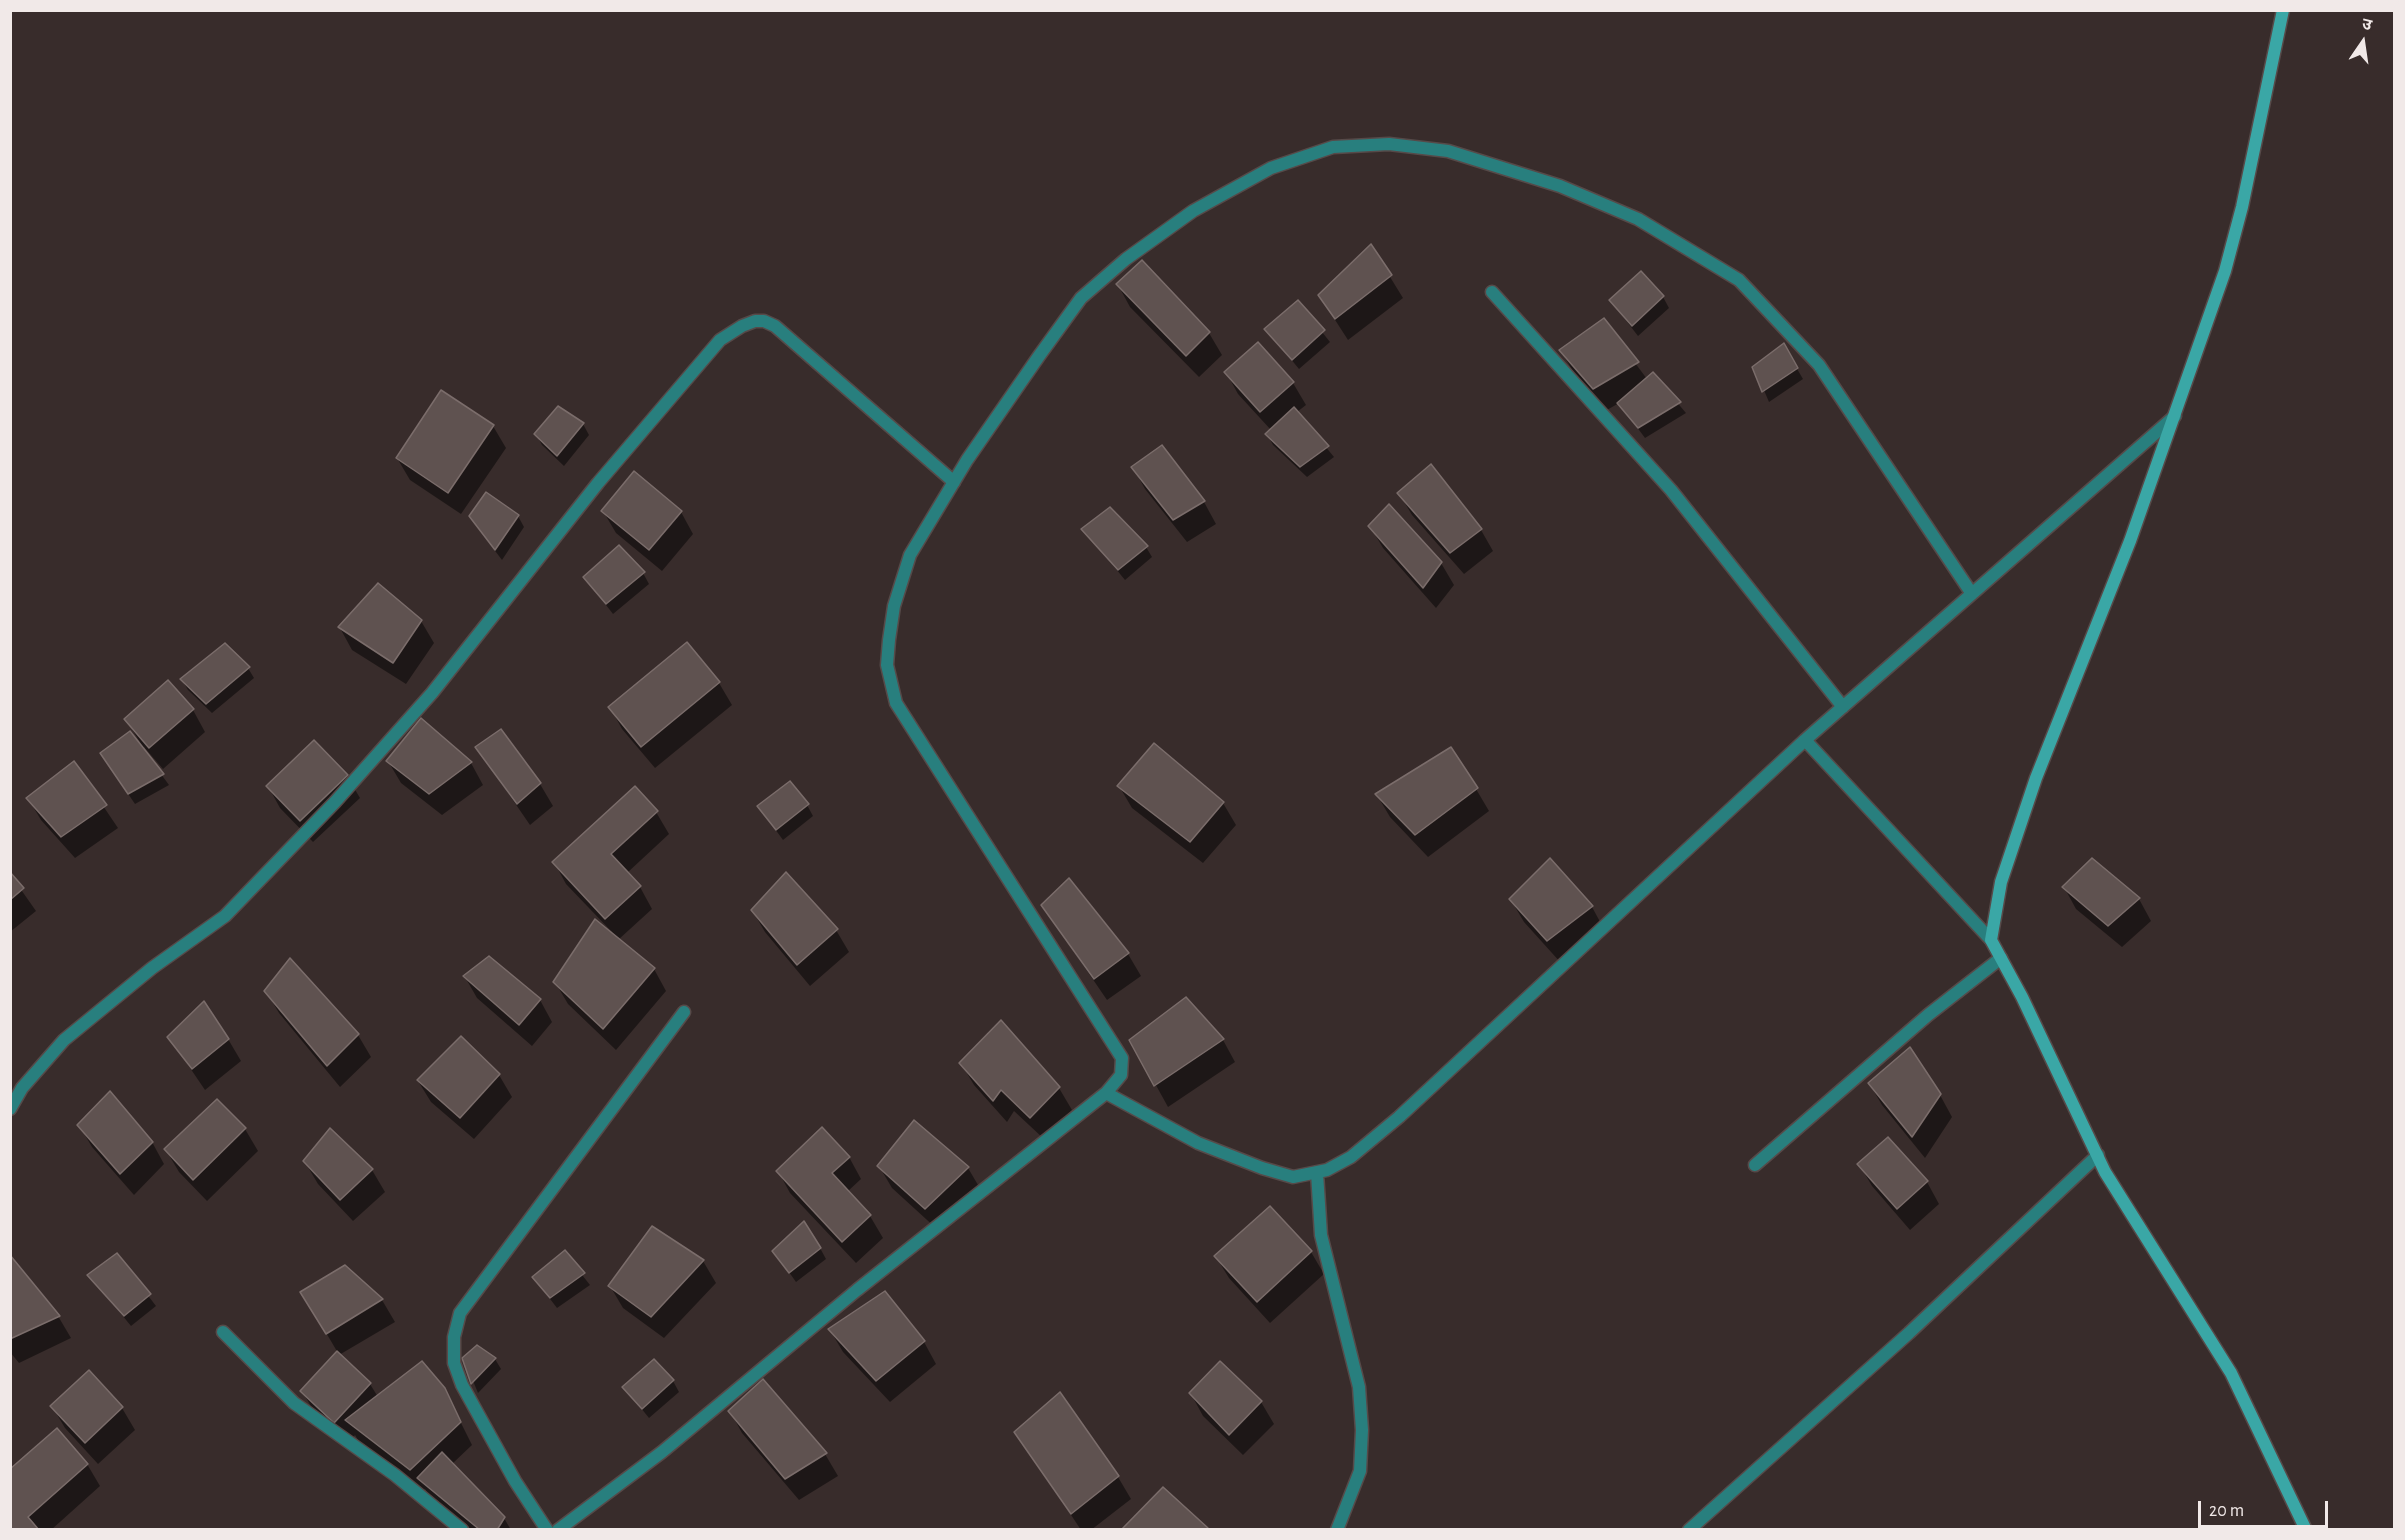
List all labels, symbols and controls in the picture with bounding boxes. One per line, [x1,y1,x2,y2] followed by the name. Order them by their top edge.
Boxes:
[2333,12,2393,72] north arrow
[2361,16,2373,33] text: उ
[2201,1489,2332,1527] scale bar
[2209,1502,2244,1520] text: 20 m

